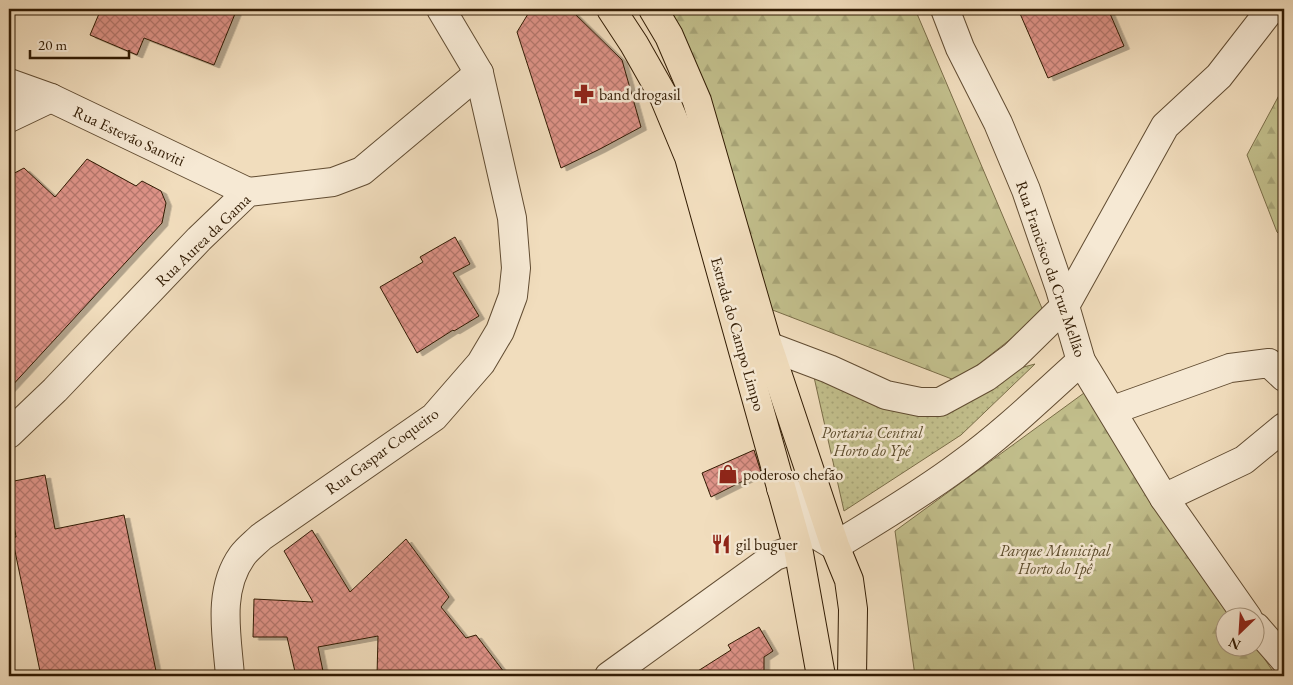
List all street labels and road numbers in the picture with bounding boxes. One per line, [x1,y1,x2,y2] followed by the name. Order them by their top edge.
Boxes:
[70,101,188,171] street label: Rua Estevão Sanviti
[1011,178,1091,360] street label: Rua Francisco da Cruz Mellão
[151,189,256,291] street label: Rua Aurea da Gama
[706,254,770,414] street label: Estrada do Campo Limpo
[321,403,443,499] street label: Rua Gaspar Coqueiro

